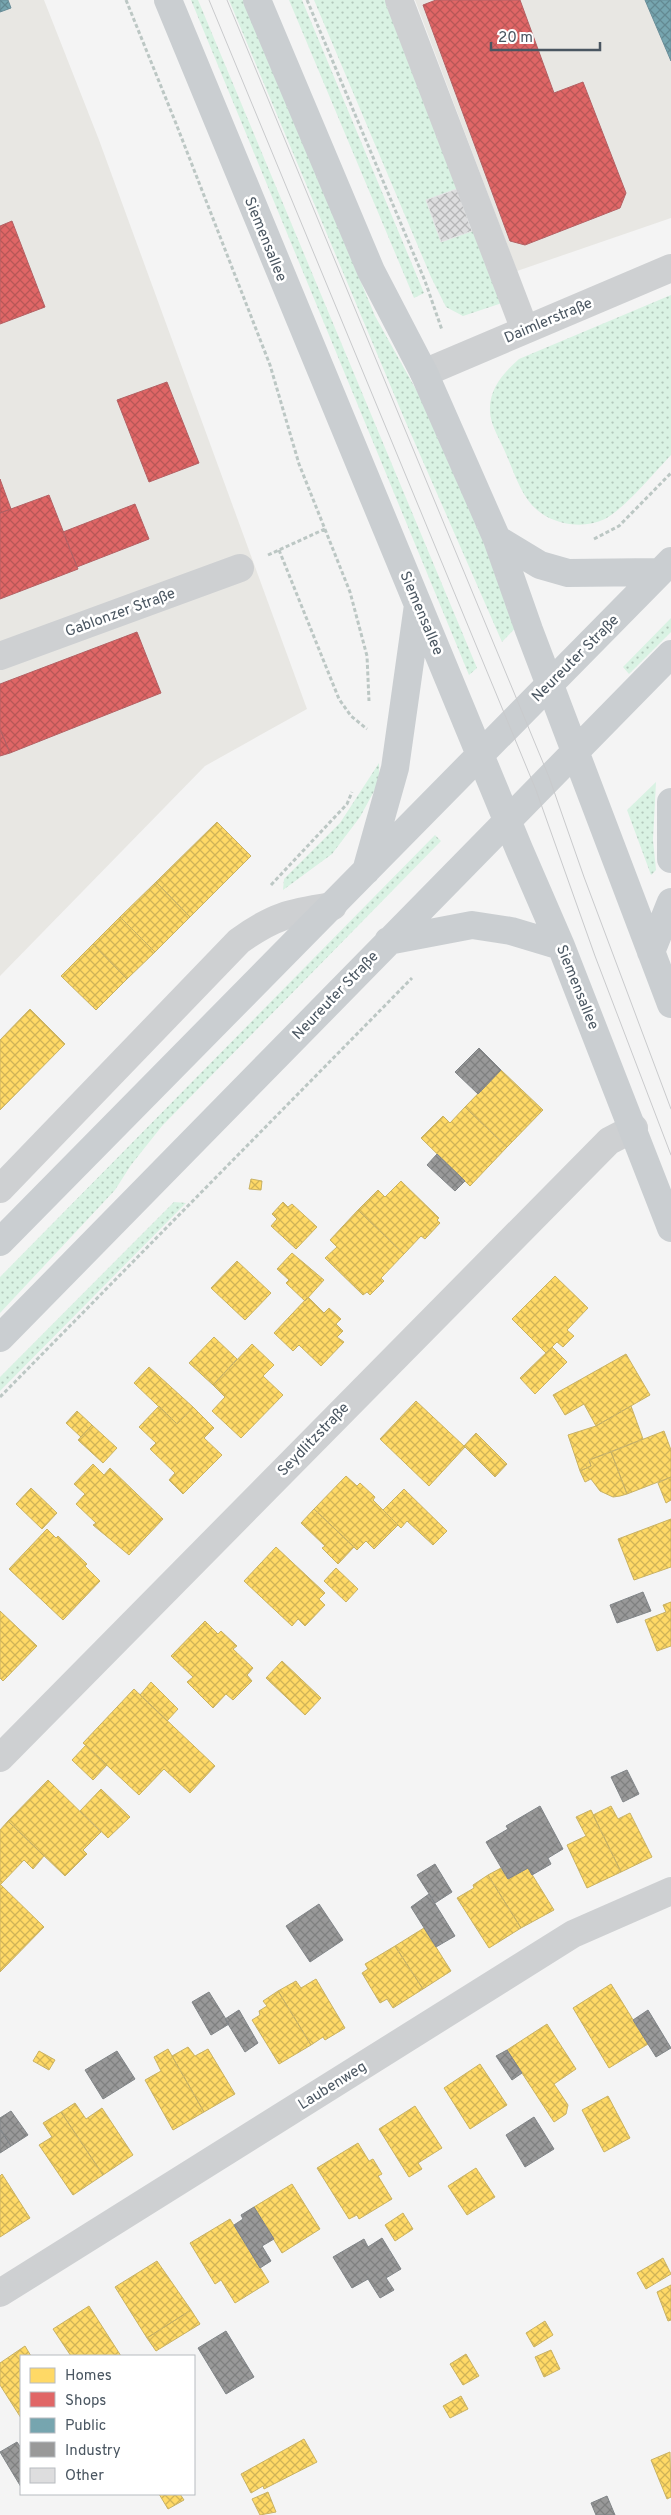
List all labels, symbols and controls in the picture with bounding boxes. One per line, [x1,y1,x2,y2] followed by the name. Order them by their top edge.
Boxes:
[491,20,600,52] scale bar
[498,29,533,48] text: 20 m
[239,194,290,285] street label: Siemensallee
[502,294,596,348] street label: Daimlerstraße
[394,569,447,659] street label: Siemensallee
[63,585,178,642] street label: Gablonzer Straße
[528,611,624,707] street label: Neureuter Straße
[551,942,602,1033] street label: Siemensallee
[289,948,383,1044] street label: Neureuter Straße
[274,1399,354,1481] street label: Seydlitzstraße
[295,2058,371,2115] street label: Laubenweg
[20,2355,195,2495] legend
[65,2367,112,2386] text: Homes
[65,2392,106,2411] text: Shops
[65,2417,106,2436] text: Public
[65,2442,121,2461] text: Industry
[65,2467,104,2486] text: Other

